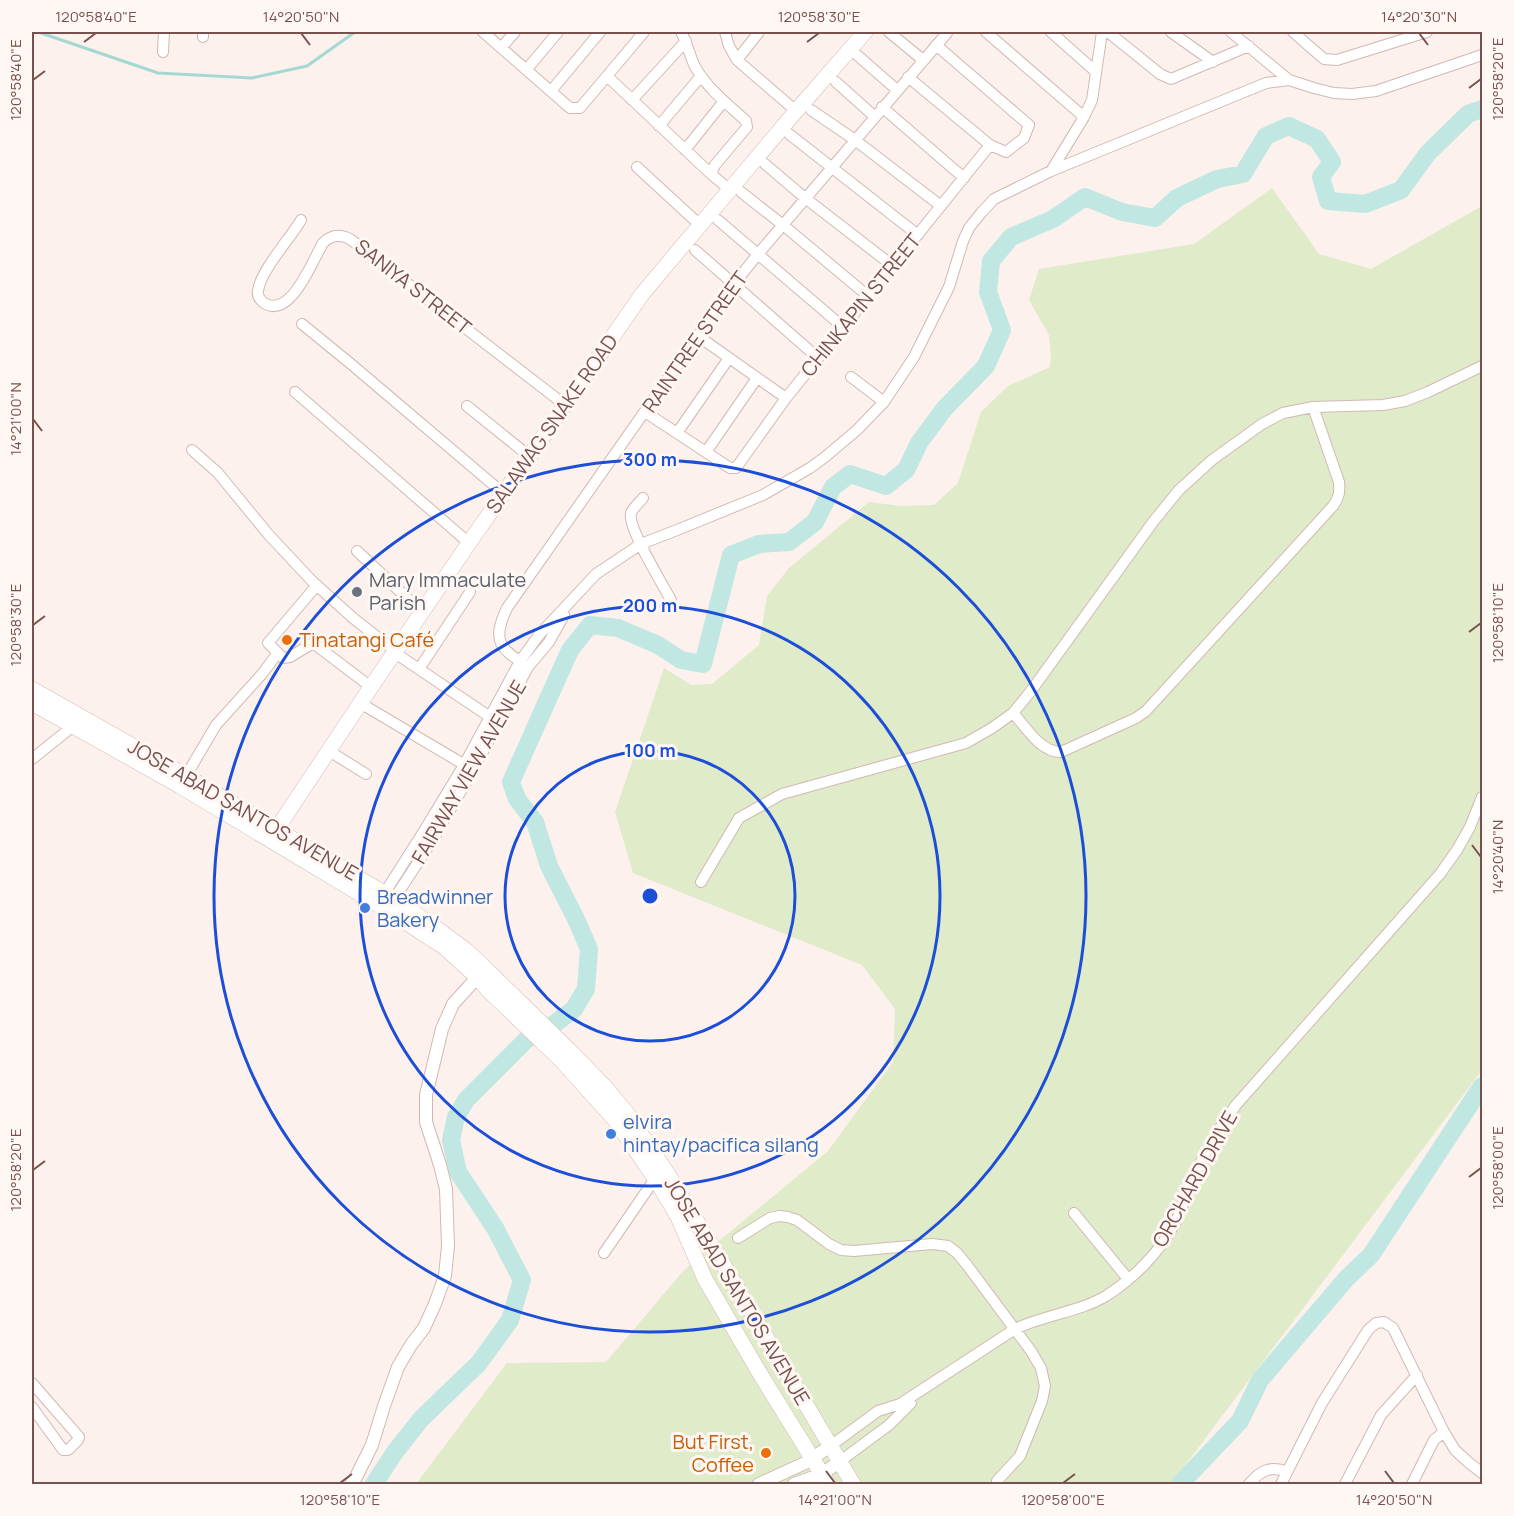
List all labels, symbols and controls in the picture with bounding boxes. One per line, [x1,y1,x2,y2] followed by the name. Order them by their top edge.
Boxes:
[55,6,137,27] text: 120°58'40"E
[263,6,339,27] text: 14°20'50"N
[778,6,860,27] text: 120°58'30"E
[1381,6,1457,27] text: 14°20'30"N
[1487,37,1508,121] text: 120°58'20"E
[5,39,26,121] text: 120°58'40"E
[794,227,927,382] street label: CHINKAPIN STREET
[350,233,477,341] street label: SANIYA STREET
[636,266,753,418] street label: RAINTREE STREET
[479,329,624,519] street label: SALAWAG SNAKE ROAD
[5,382,26,456] text: 14°21'00"N
[623,447,677,471] text: 300 m
[369,566,526,616] place label: Mary Immaculate Parish
[1487,583,1508,663] text: 120°58'10"E
[5,584,26,666] text: 120°58'30"E
[350,585,364,599] marker: Mary Immaculate Parish
[623,593,677,617] text: 200 m
[299,626,434,653] place label: Tinatangi Café
[280,633,294,647] marker: Tinatangi Café
[405,675,532,868] street label: FAIRWAY VIEW AVENUE
[123,732,363,887] street label: JOSE ABAD SANTOS AVENUE
[624,738,676,762] text: 100 m
[1487,820,1508,894] text: 14°20'40"N
[377,883,493,933] place label: Breadwinner Bakery
[640,886,660,906] centre of rings
[358,901,372,915] marker: Breadwinner Bakery
[1146,1106,1243,1252] street label: ORCHARD DRIVE
[623,1108,819,1158] place label: elvira hintay/pacifica silang
[1487,1126,1508,1210] text: 120°58'00"E
[604,1127,618,1141] marker: elvira hintay/pacifica silang
[5,1128,26,1212] text: 120°58'20"E
[658,1172,816,1410] street label: JOSE ABAD SANTOS AVENUE
[672,1428,754,1478] place label: But First, Coffee
[759,1446,773,1460] marker: But First, Coffee
[300,1489,380,1510] text: 120°58'10"E
[798,1489,872,1510] text: 14°21'00"N
[1021,1489,1105,1510] text: 120°58'00"E
[1356,1489,1432,1510] text: 14°20'50"N

